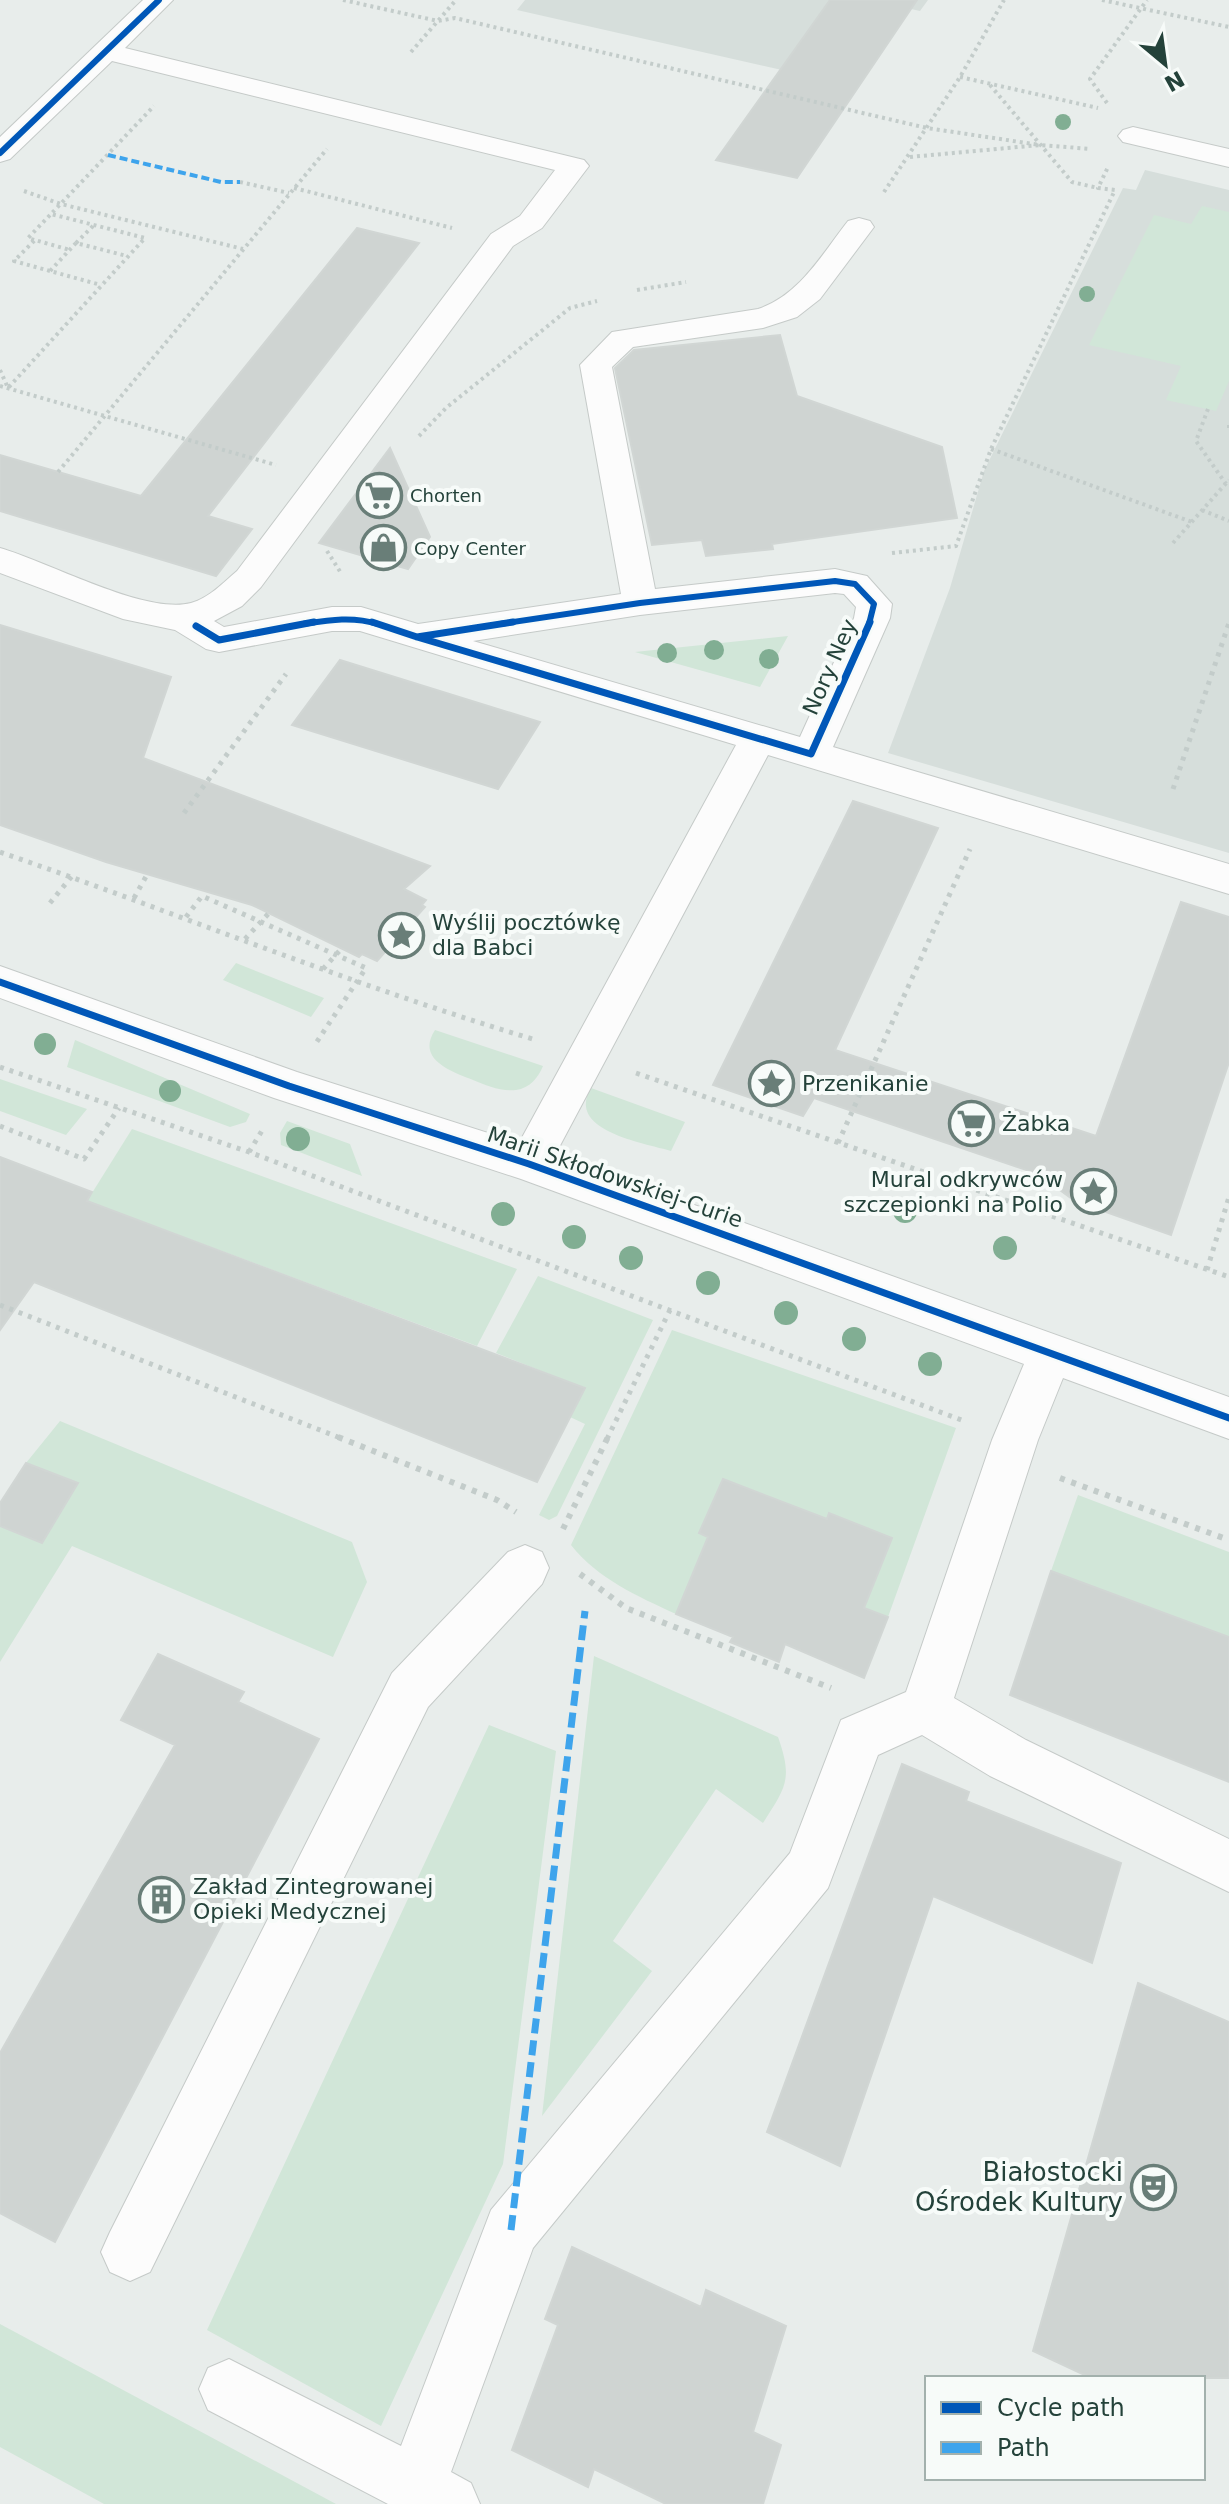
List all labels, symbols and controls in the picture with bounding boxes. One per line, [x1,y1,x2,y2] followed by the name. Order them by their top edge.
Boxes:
[1125,24,1205,104] north arrow
[1160,66,1189,96] text: N
[355,471,403,519] supermarket icon: Chorten
[410,485,482,506] place label: Chorten
[359,524,407,572] shop icon: Copy Center
[414,538,527,559] place label: Copy Center
[798,615,862,719] street label: Nory Ney
[432,910,621,960] place label: Wyślij pocztówkę dla Babci
[377,911,425,959] place icon: Wyślij pocztówkę dla Babci
[747,1059,795,1107] place icon: Przenikanie
[802,1071,929,1096] place label: Przenikanie
[947,1099,995,1147] supermarket icon: Żabka
[1002,1111,1070,1136] place label: Żabka
[484,1121,746,1233] street label: Marii Skłodowskiej-Curie
[843,1167,1063,1217] place label: Mural odkrywców szczepionki na Polio
[1070,1168,1118,1216] place icon: Mural odkrywców szczepionki na Polio
[193,1874,433,1924] place label: Zakład Zintegrowanej Opieki Medycznej
[138,1875,186,1923] building icon: Zakład Zintegrowanej Opieki Medycznej
[915,2157,1123,2217] place label: Białostocki Ośrodek Kultury
[1130,2163,1178,2211] theatre icon: Białostocki Ośrodek Kultury
[925,2376,1205,2480] legend
[997,2394,1125,2422] text: Cycle path
[997,2434,1050,2462] text: Path

